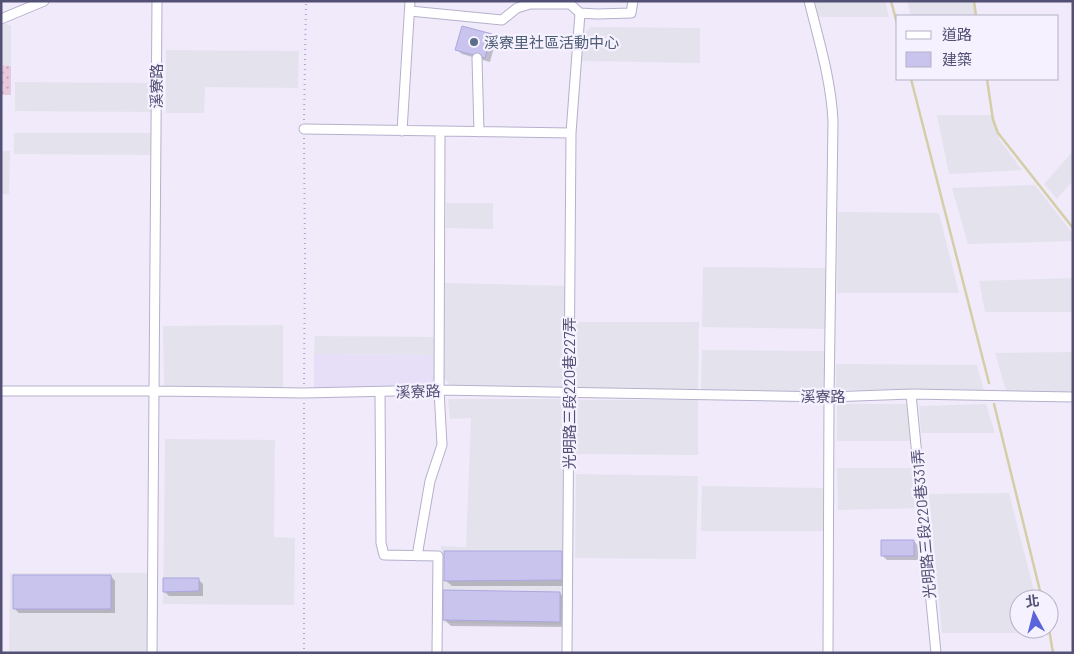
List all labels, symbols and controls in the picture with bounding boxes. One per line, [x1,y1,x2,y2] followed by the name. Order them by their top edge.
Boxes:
[896,15,1059,80] legend
[942,25,972,43] text: 道路
[484,33,619,51] place label: 溪寮里社區活動中心
[468,36,480,48] marker: 溪寮里社區活動中心
[942,50,972,68] text: 建築
[147,63,165,109] street label: 溪寮路
[560,317,578,469] street label: 光明路三段220巷227弄
[395,381,441,401] street label: 溪寮路
[800,387,846,405] street label: 溪寮路
[907,448,939,600] street label: 光明路三段220巷331弄
[1009,589,1059,639] north arrow
[1024,591,1040,610] text: 北

